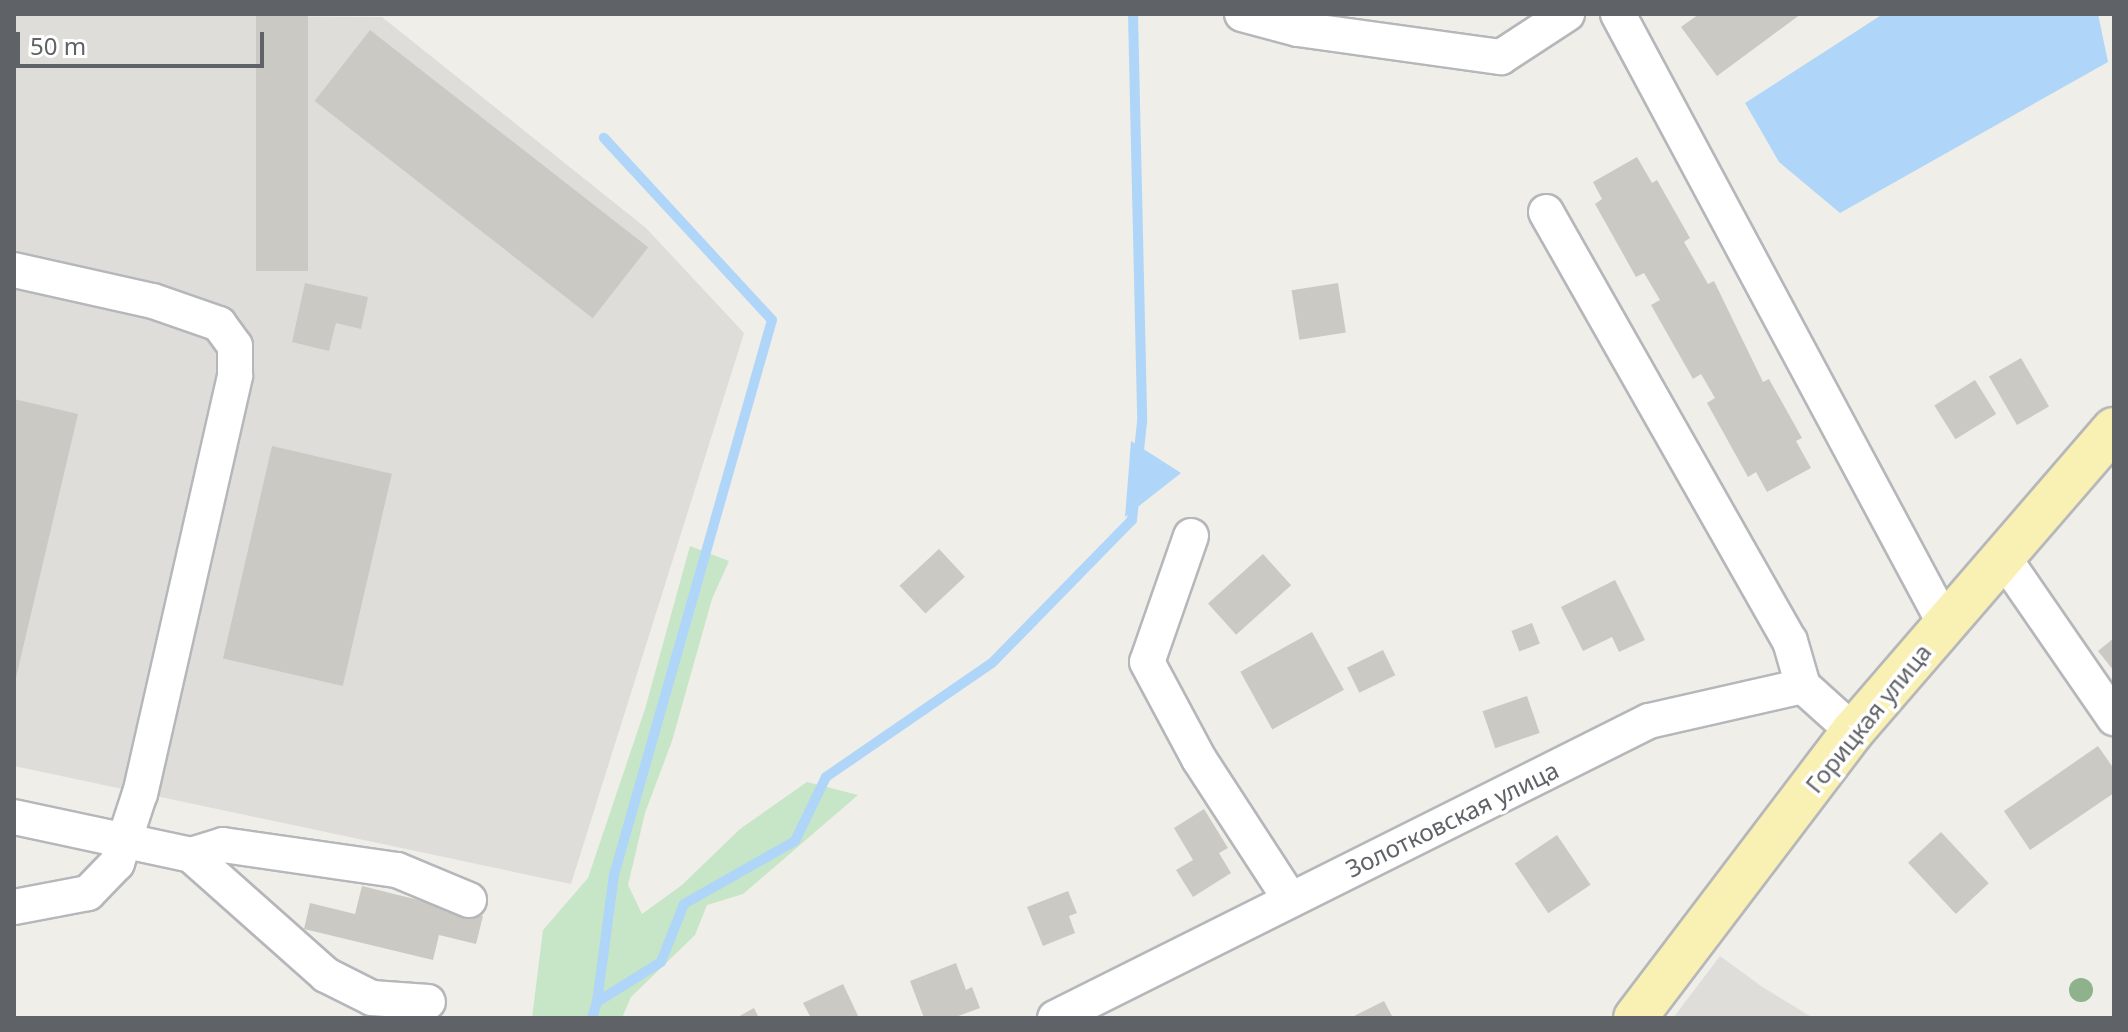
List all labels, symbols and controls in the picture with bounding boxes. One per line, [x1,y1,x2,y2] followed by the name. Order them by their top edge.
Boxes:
[20,16,268,66] scale bar
[30,29,86,62] text: 50 m
[1799,638,1937,798] street label: Горицкая улица
[1341,755,1563,883] street label: Золотковская улица

